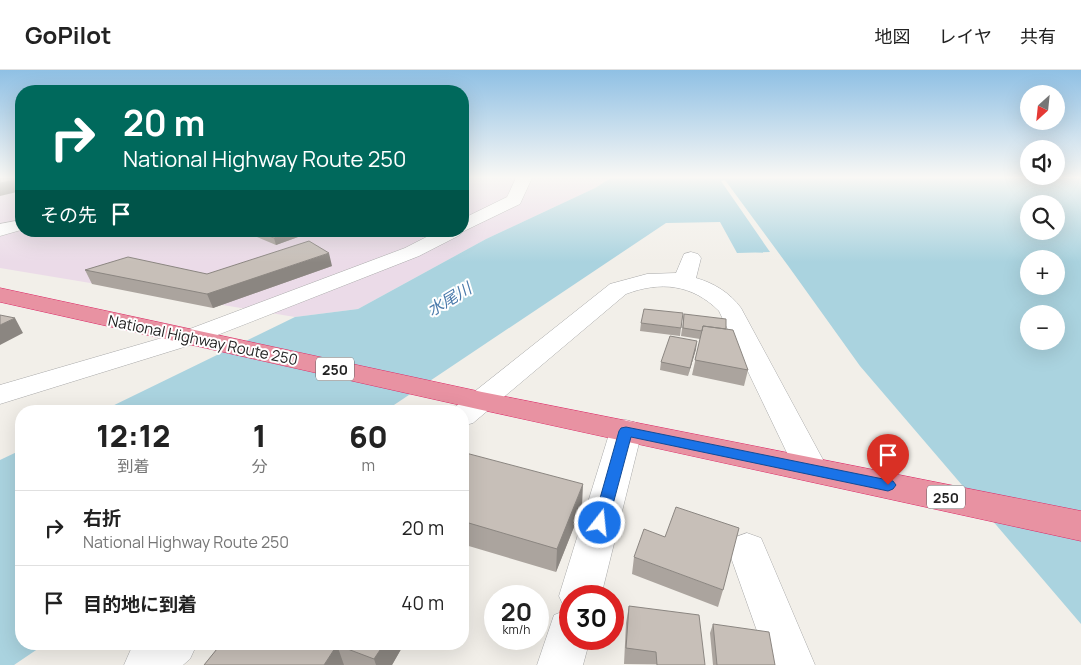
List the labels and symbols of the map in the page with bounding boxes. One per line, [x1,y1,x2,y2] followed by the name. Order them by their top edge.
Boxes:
[1020,85,1065,130] north arrow
[423,276,477,321] water label: 水尾川
[106,310,300,370] street label: National Highway Route 250
[316,358,354,380] road number: 250
[867,434,909,485] pin
[927,486,965,508] road number: 250
[573,496,625,548] position arrow
[559,585,624,650] speed limit sign: 30

